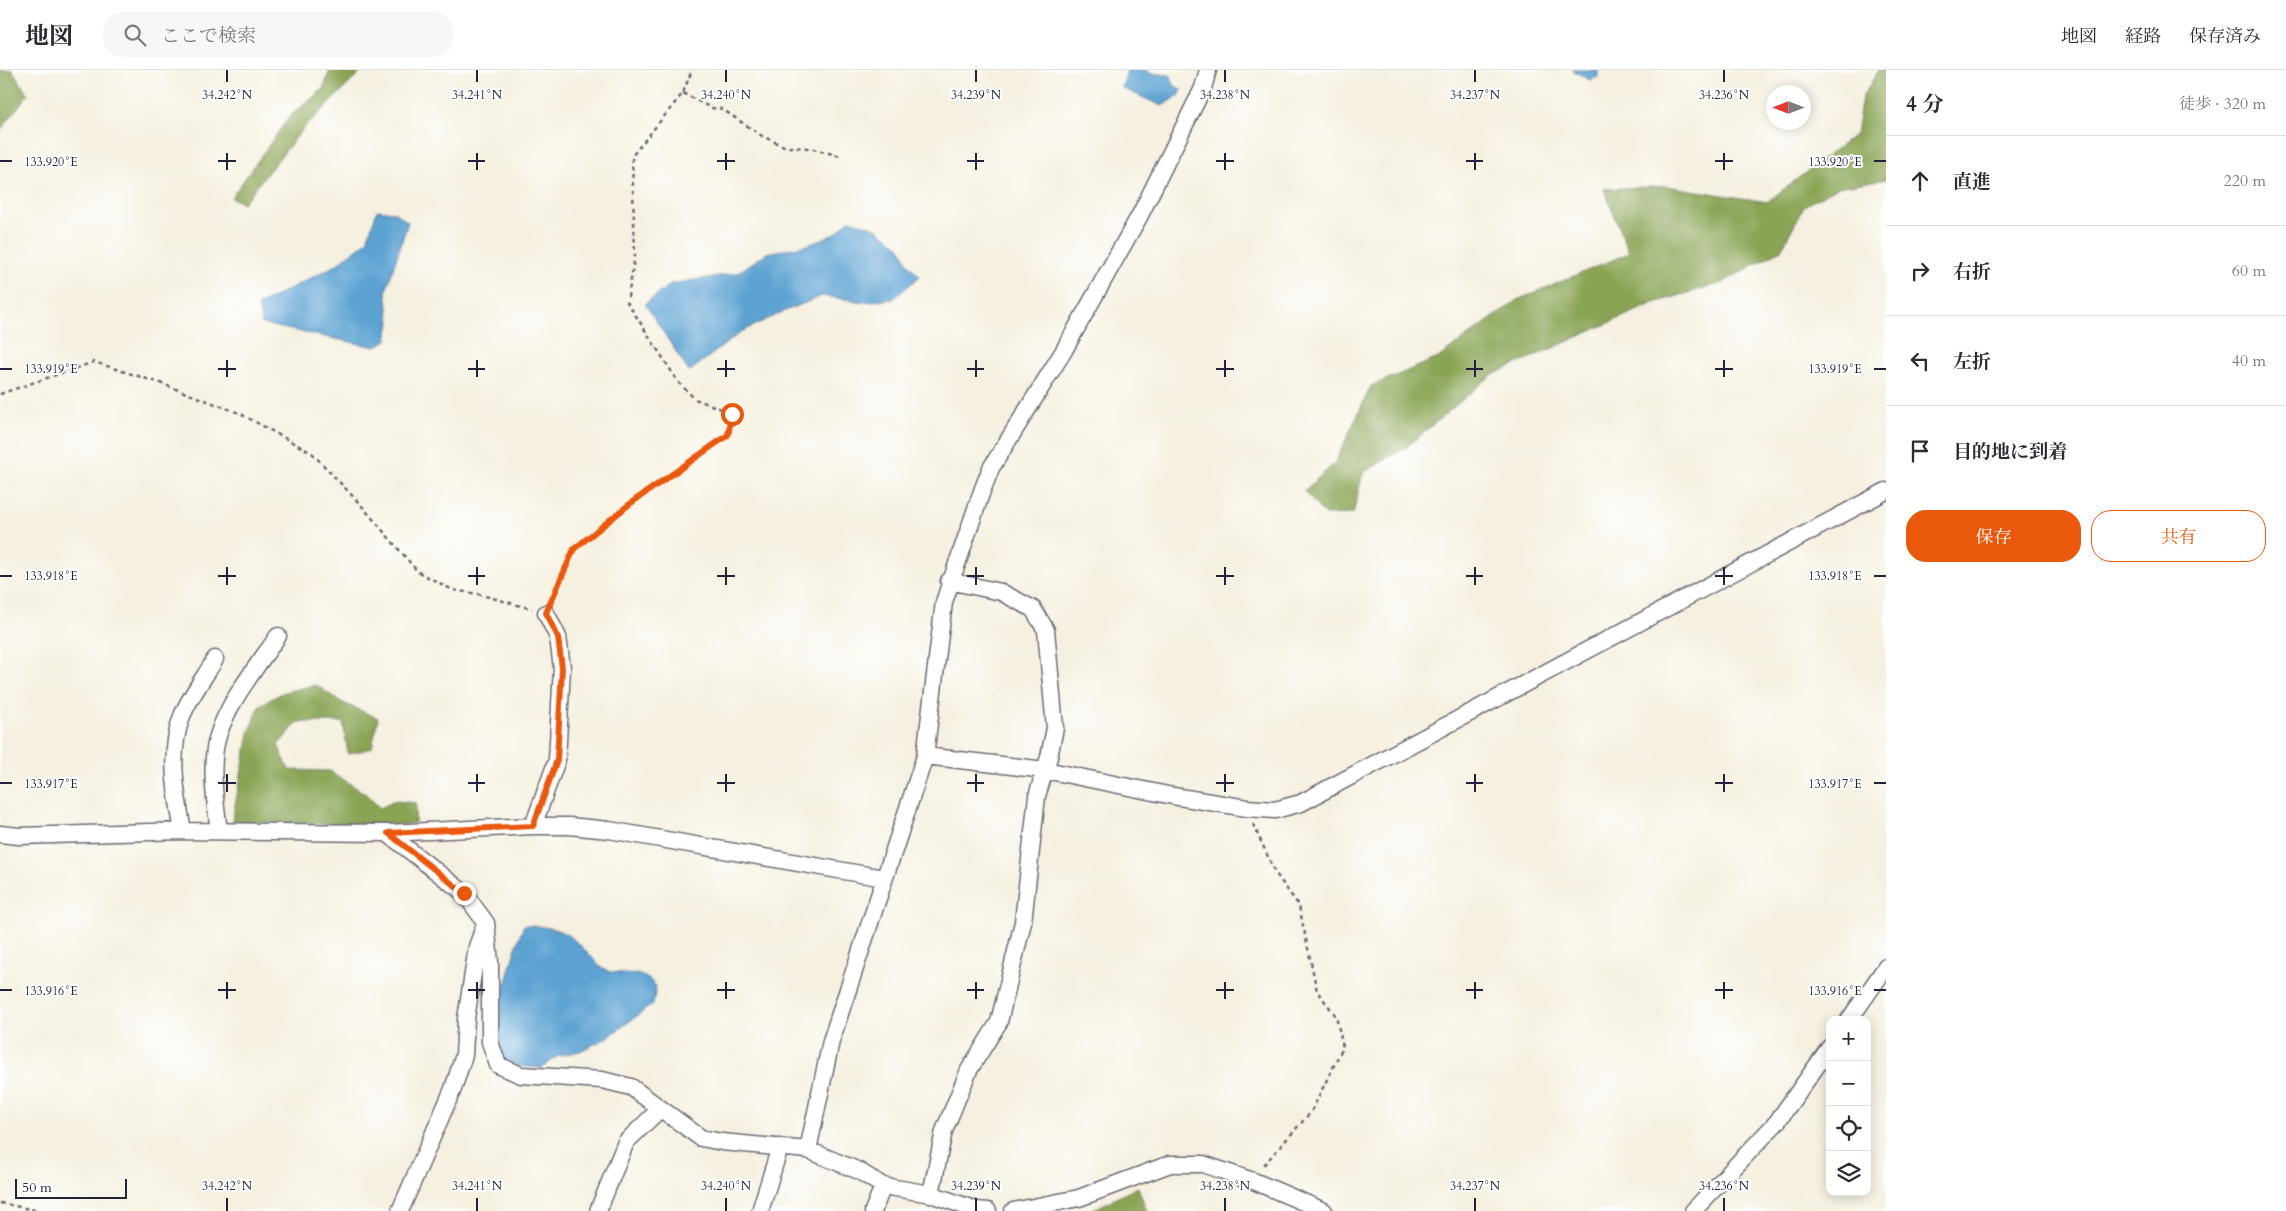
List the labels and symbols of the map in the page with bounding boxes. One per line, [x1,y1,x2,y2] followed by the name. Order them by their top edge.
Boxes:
[1766,85,1811,130] north arrow
[202,87,253,103] text: 34.242°N
[452,87,503,103] text: 34.241°N
[701,87,752,103] text: 34.240°N
[951,87,1002,103] text: 34.239°N
[1200,87,1251,103] text: 34.238°N
[1450,87,1501,103] text: 34.237°N
[1699,87,1750,103] text: 34.236°N
[24,154,78,170] text: 133.920°E
[1808,154,1862,170] text: 133.920°E
[24,361,78,377] text: 133.919°E
[1808,361,1862,377] text: 133.919°E
[721,403,744,426] route start
[24,568,78,584] text: 133.918°E
[1808,568,1862,584] text: 133.918°E
[24,776,78,792] text: 133.917°E
[1808,776,1862,792] text: 133.917°E
[453,882,476,905] route end
[24,983,78,999] text: 133.916°E
[1808,983,1862,999] text: 133.916°E
[15,1176,128,1199] scale bar
[202,1178,253,1194] text: 34.242°N
[452,1178,503,1194] text: 34.241°N
[701,1178,752,1194] text: 34.240°N
[951,1178,1002,1194] text: 34.239°N
[1200,1178,1251,1194] text: 34.238°N
[1450,1178,1501,1194] text: 34.237°N
[1699,1178,1750,1194] text: 34.236°N

